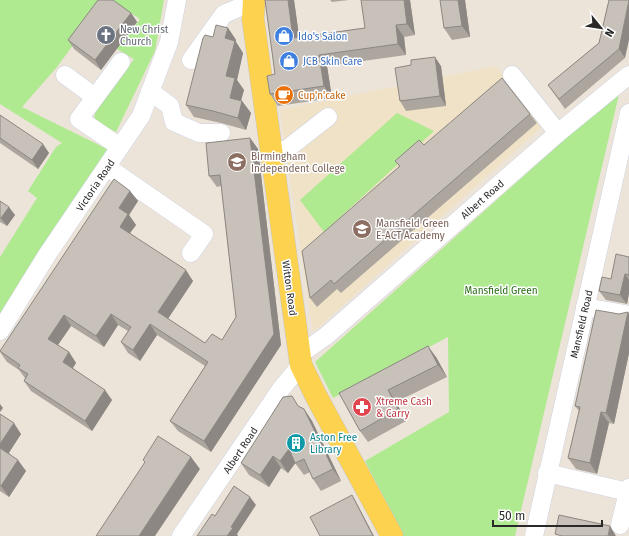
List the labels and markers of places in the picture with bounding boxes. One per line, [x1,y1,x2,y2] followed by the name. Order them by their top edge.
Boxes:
[95,24,117,46] church icon: New Christ Church
[120,24,169,48] place label: New Christ Church
[273,25,295,47] shop icon: Ido's Salon
[298,31,347,43] place label: Ido's Salon
[278,50,300,72] shop icon: JCB Skin Care
[303,56,362,68] place label: JCB Skin Care
[273,84,295,106] cafe icon: Cup'n'cake
[298,90,346,102] place label: Cup'n'cake
[226,151,248,173] school or university icon: Birmingham Independent College
[251,151,345,175] place label: Birmingham Independent College
[351,218,373,240] school or university icon: Mansfield Green E-ACT Academy
[376,218,449,242] place label: Mansfield Green E-ACT Academy
[351,396,373,418] pharmacy icon: Xtreme Cash & Carry
[376,396,432,420] place label: Xtreme Cash & Carry
[285,432,307,454] building icon: Aston Free Library
[310,432,357,456] place label: Aston Free Library

